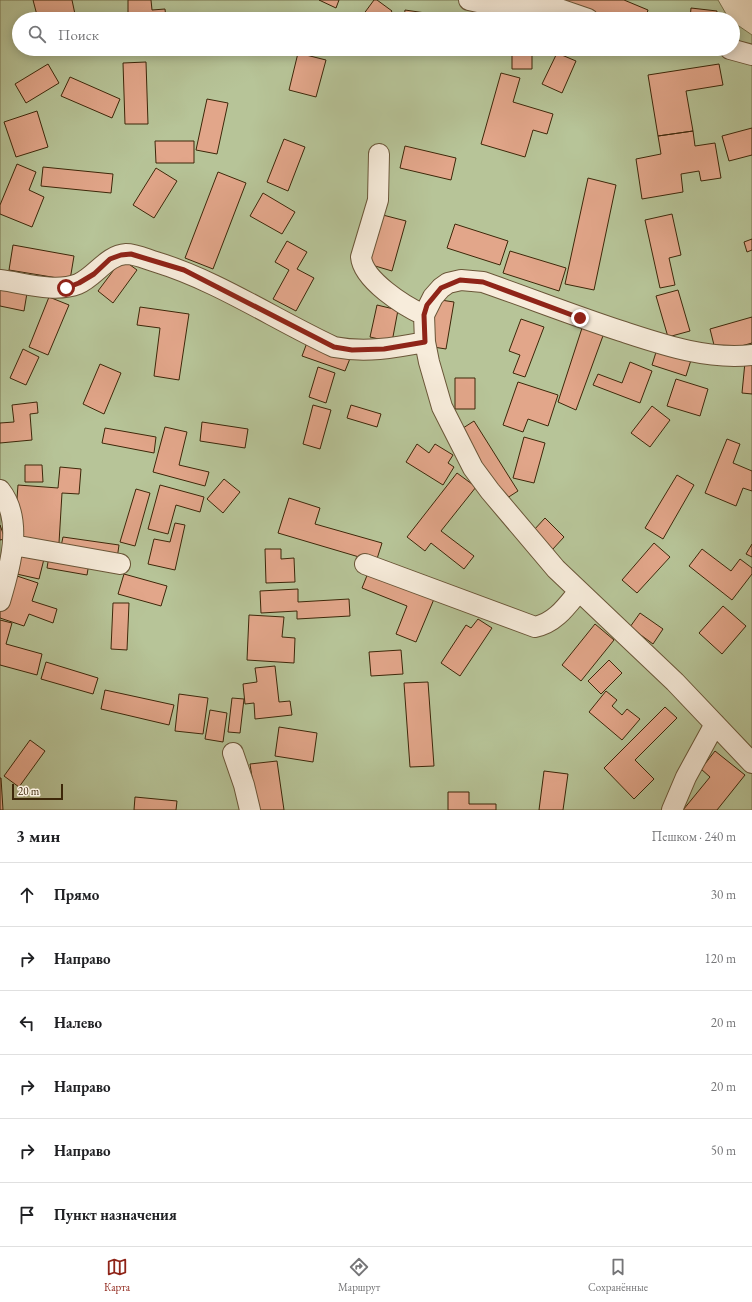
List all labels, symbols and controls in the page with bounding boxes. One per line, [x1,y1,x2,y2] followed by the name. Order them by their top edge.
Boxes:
[12,12,740,56] search box
[26,23,48,45] icon: search
[58,25,99,44] text: Поиск
[57,279,75,297] route start
[571,309,589,327] route end
[12,782,63,801] scale bar
[18,784,39,798] text: 20 m
[16,825,60,847] text: 3 мин
[652,828,736,845] text: Пешком · 240 m
[16,884,38,906] icon: ahead
[54,885,99,904] text: Прямо
[711,886,736,903] text: 30 m
[16,948,38,970] icon: right
[54,949,111,968] text: Направо
[705,950,736,967] text: 120 m
[16,1012,38,1034] icon: left
[54,1013,102,1032] text: Налево
[711,1014,736,1031] text: 20 m
[16,1076,38,1098] icon: right
[54,1077,111,1096] text: Направо
[711,1078,736,1095] text: 20 m
[16,1140,38,1162] icon: right
[54,1141,111,1160] text: Направо
[711,1142,736,1159] text: 50 m
[16,1204,38,1226] icon: arrive
[54,1205,177,1224] text: Пункт назначения
[104,1256,130,1294] tab: Карта
[338,1256,380,1294] tab: Маршрут
[588,1256,648,1294] tab: Сохранённые

